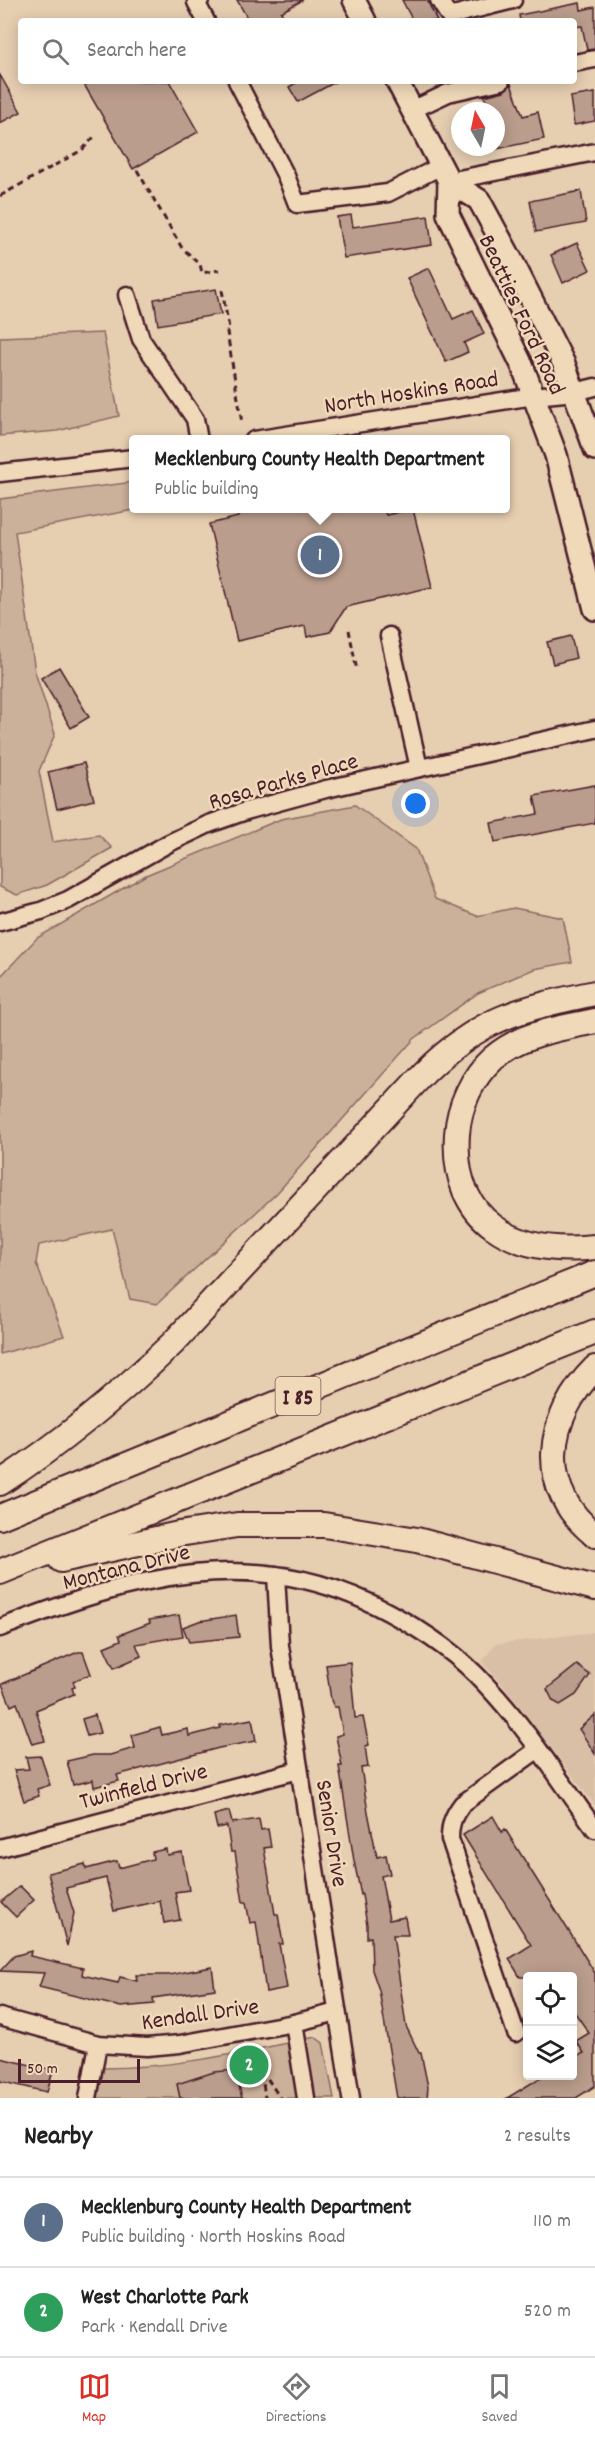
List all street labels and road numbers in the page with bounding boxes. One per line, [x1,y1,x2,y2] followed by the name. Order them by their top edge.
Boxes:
[468,230,572,401] street label: Beatties Ford Road
[322,363,501,424] street label: North Hoskins Road
[205,745,362,820] street label: Rosa Parks Place
[276,1377,320,1415] road number: I 85
[60,1537,194,1601] street label: Montana Drive
[76,1756,211,1820] street label: Twinfield Drive
[305,1777,355,1889] street label: Senior Drive
[139,1991,261,2041] street label: Kendall Drive

